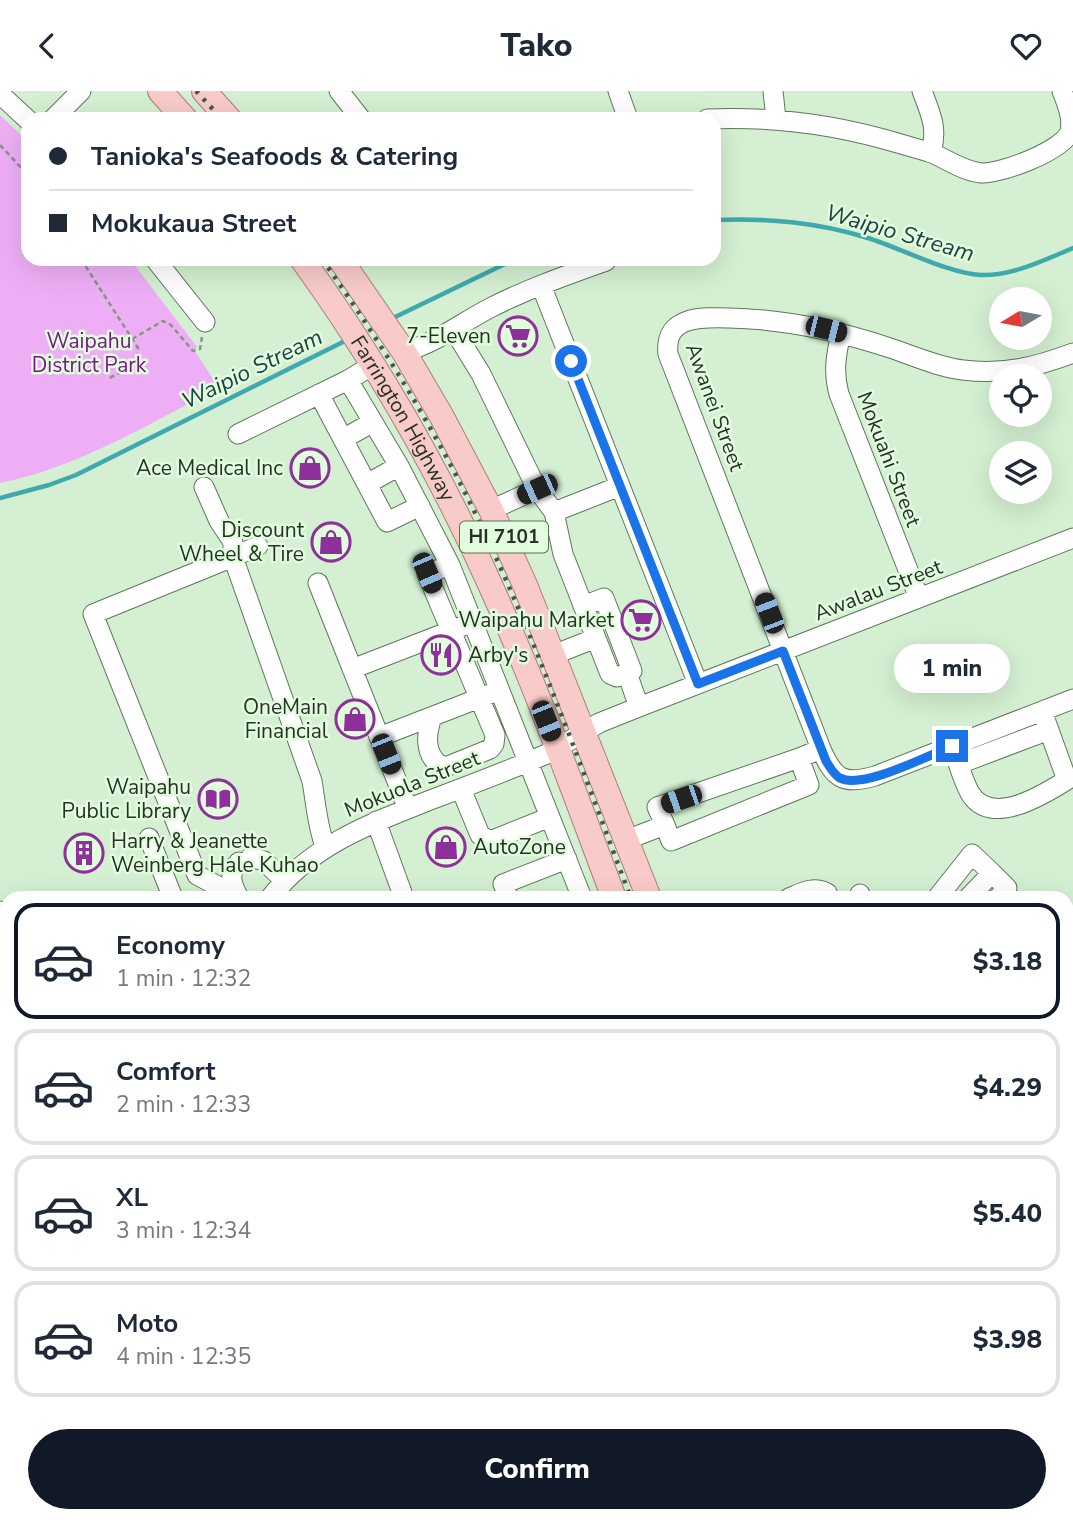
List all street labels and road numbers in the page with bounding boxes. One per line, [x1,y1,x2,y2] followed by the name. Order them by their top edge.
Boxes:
[344,330,462,506] street label: Farrington Highway
[679,339,751,475] street label: Awanei Street
[850,387,928,531] street label: Mokuahi Street
[460,521,548,553] road number: HI 7101
[810,552,947,627] street label: Awalau Street
[340,744,484,824] street label: Mokuola Street

